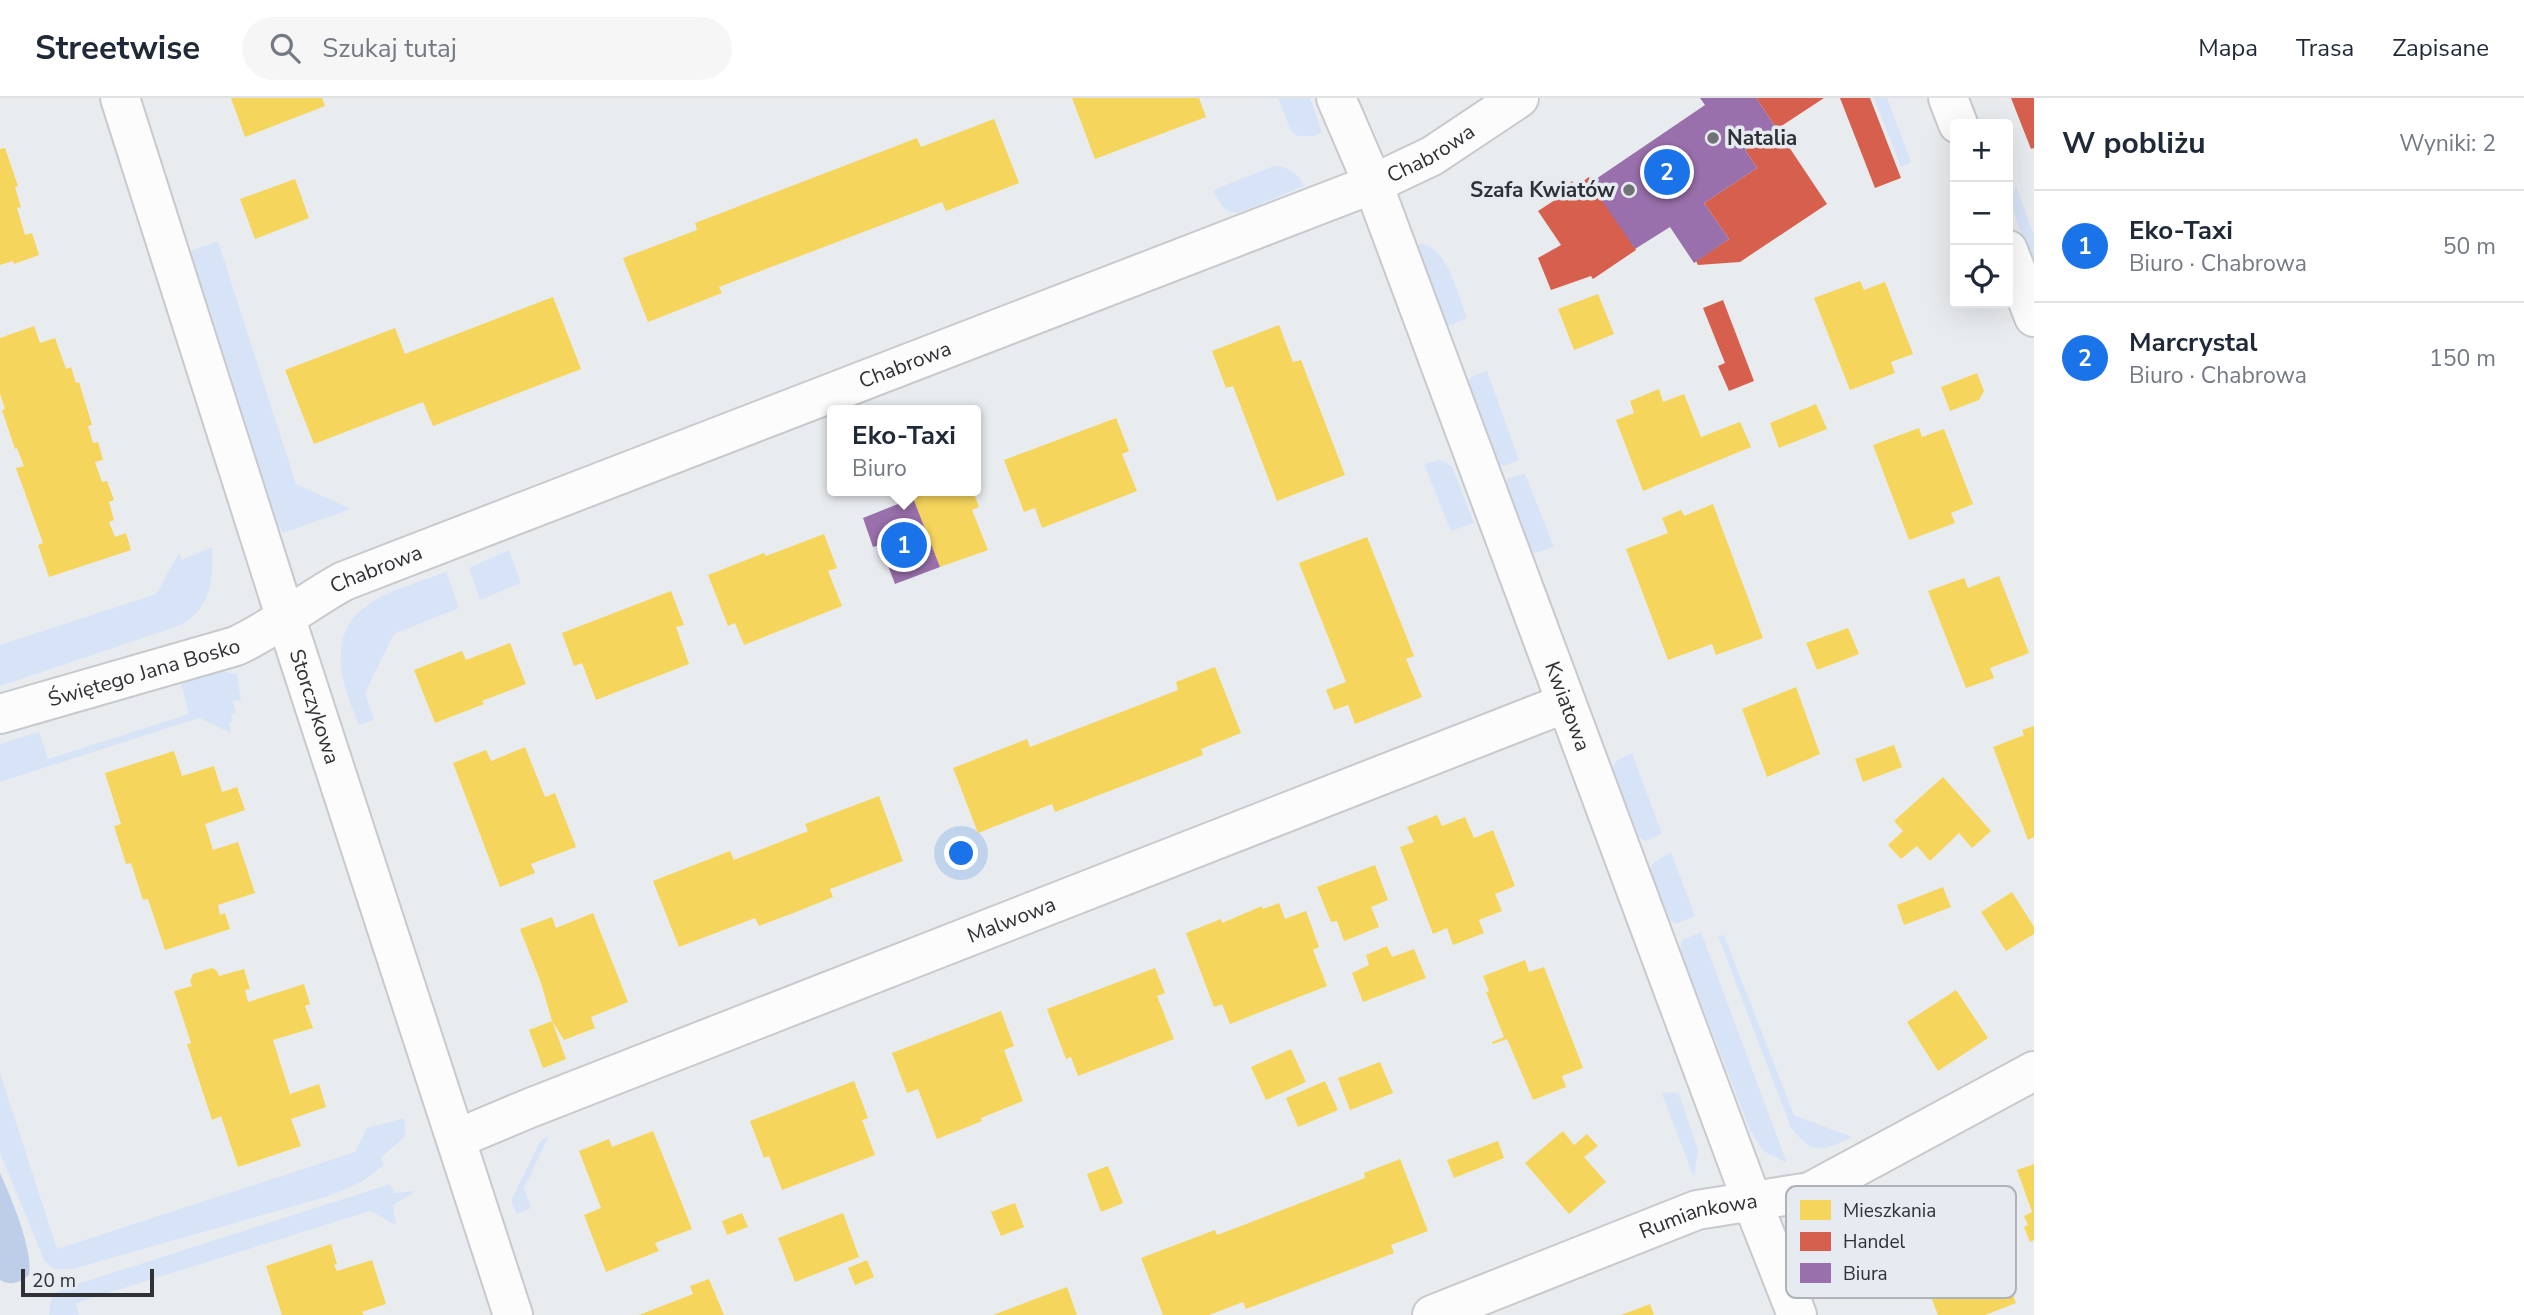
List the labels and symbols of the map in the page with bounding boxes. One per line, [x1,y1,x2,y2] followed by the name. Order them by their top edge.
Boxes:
[1382,117,1480,189] street label: Chabrowa
[1727,124,1797,152] place label: Natalia
[1705,130,1721,146] marker: Natalia
[1644,146,1690,198] pin: 2
[1470,176,1615,204] place label: Szafa Kwiatów
[1621,182,1637,198] marker: Szafa Kwiatów
[855,334,955,395] street label: Chabrowa
[881,519,927,571] pin: 1
[325,538,426,600] street label: Chabrowa
[45,632,243,713] street label: Świętego Jana Bosko
[283,645,346,768] street label: Storczykowa
[1538,658,1597,755] street label: Kwiatowa
[944,836,978,870] your location
[963,890,1060,950] street label: Malwowa
[1786,1186,2016,1298] legend
[1635,1187,1759,1246] street label: Rumiankowa
[1843,1198,1936,1224] text: Mieszkania
[1843,1229,1906,1255] text: Handel
[1843,1261,1888,1287] text: Biura
[21,1266,154,1298] scale bar

